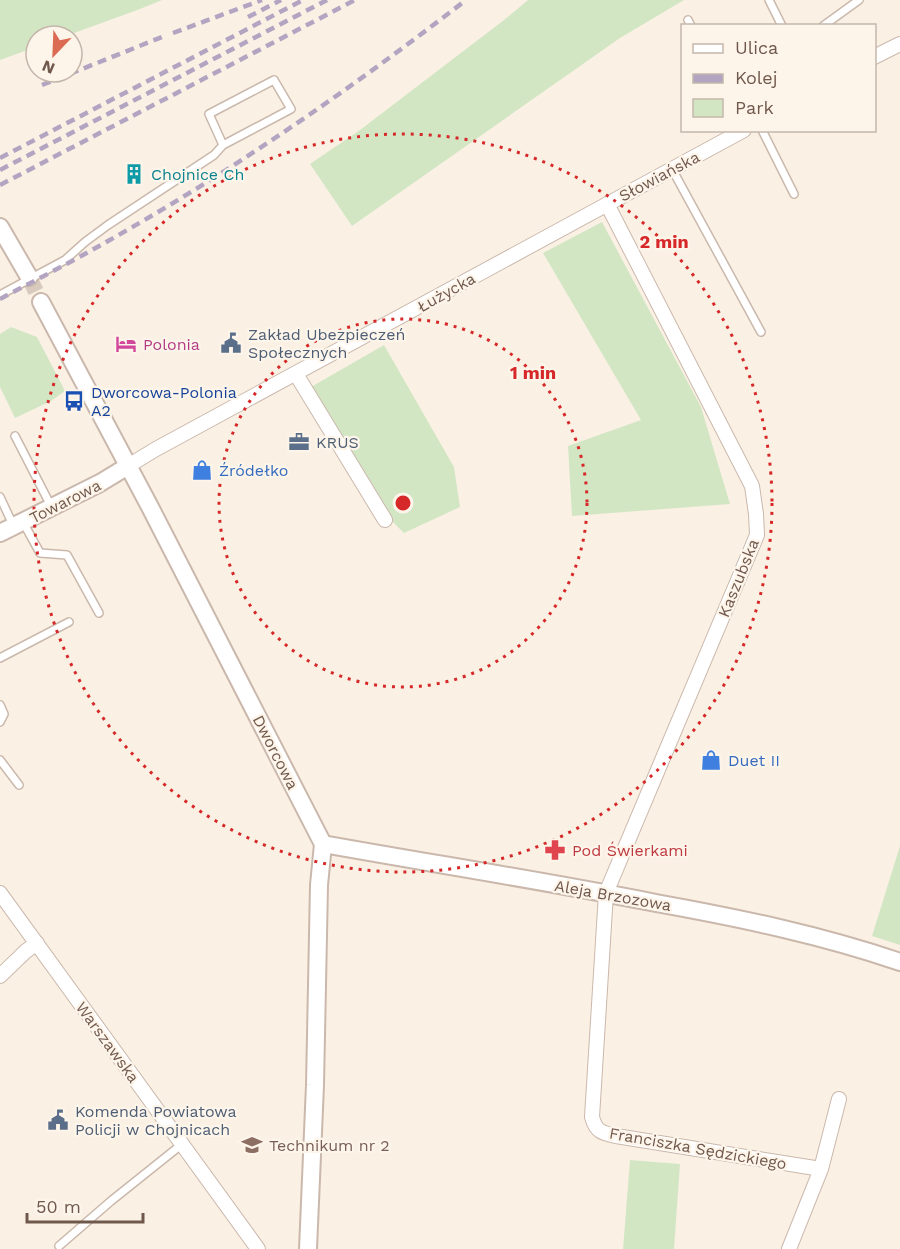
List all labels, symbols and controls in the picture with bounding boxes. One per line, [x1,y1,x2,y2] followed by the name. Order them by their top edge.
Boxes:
[24,24,84,84] north arrow
[681,24,876,132] legend
[735,37,778,58] text: Ulica
[39,56,58,78] text: N
[735,67,778,88] text: Kolej
[735,97,774,118] text: Park
[616,147,703,206] street label: Słowiańska
[122,162,146,186] building icon: Chojnice Ch
[151,165,244,184] place label: Chojnice Ch
[639,231,689,252] text: 2 min
[414,269,479,316] street label: Łużycka
[248,325,405,362] place label: Zakład Ubezpieczeń Społecznych
[219,331,243,355] public building icon: Zakład Ubezpieczeń Społecznych
[114,332,138,356] hotel icon: Polonia
[143,335,200,354] place label: Polonia
[510,362,556,383] text: 1 min
[91,383,237,420] place label: Dworcowa-Polonia A2
[62,389,86,413] bus stop icon: Dworcowa-Polonia A2
[287,430,311,454] office icon: KRUS
[316,433,359,452] place label: KRUS
[190,458,214,482] shop icon: Źródełko
[219,461,288,480] place label: Źródełko
[26,475,104,527] street label: Towarowa
[393,493,413,513] centre of rings
[714,536,763,620] street label: Kaszubska
[249,712,302,793] street label: Dworcowa
[699,748,723,772] shop icon: Duet II
[728,751,780,770] place label: Duet II
[543,838,567,862] pharmacy icon: Pod Świerkami
[572,841,688,860] place label: Pod Świerkami
[553,876,673,915] street label: Aleja Brzozowa
[72,998,143,1086] street label: Warszawska
[75,1102,237,1139] place label: Komenda Powiatowa Policji w Chojnicach
[46,1108,70,1132] public building icon: Komenda Powiatowa Policji w Chojnicach
[608,1124,788,1173] street label: Franciszka Sędzickiego
[240,1133,264,1157] school or university icon: Technikum nr 2
[269,1136,390,1155] place label: Technikum nr 2
[27,1186,142,1224] scale bar
[36,1196,81,1217] text: 50 m

